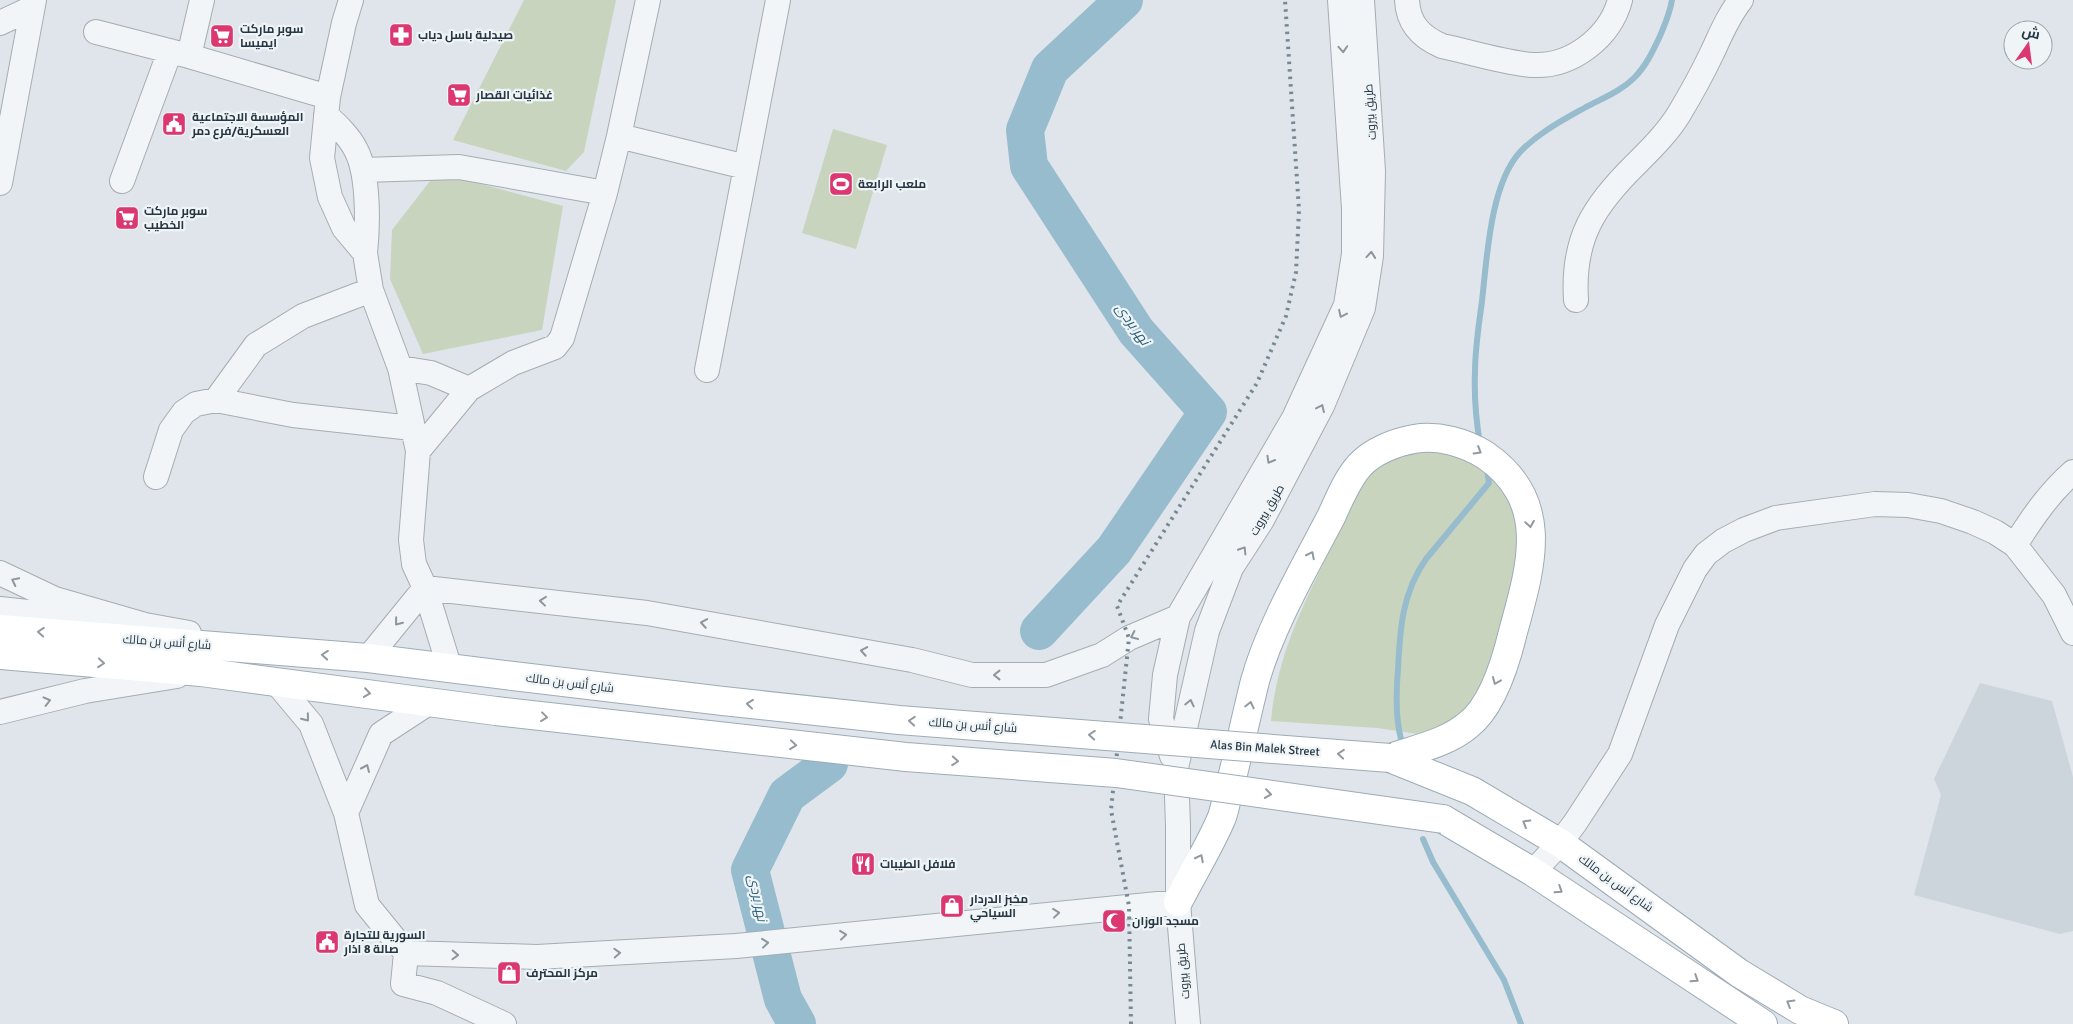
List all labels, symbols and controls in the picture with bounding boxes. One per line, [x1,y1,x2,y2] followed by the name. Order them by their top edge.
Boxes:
[2003,20,2053,70] north arrow
[240,22,304,51] place label: سوبر ماركت ايميسا
[388,22,414,48] pharmacy icon: صيدلية باسل دياب
[2020,22,2042,43] text: ش
[209,23,235,49] supermarket icon: سوبر ماركت ايميسا
[418,28,513,43] place label: صيدلية باسل دياب
[1337,45,1348,53] one-way arrow
[446,82,472,108] supermarket icon: غذائيات القصار
[1361,83,1380,141] street label: طريق بيروت
[475,88,553,103] place label: غذائيات القصار
[191,110,303,140] place label: المؤسسة الاجتماعية العسكرية/فرع دمر
[161,111,187,137] public building icon: المؤسسة الاجتماعية العسكرية/فرع دمر
[828,171,854,197] sports icon: ملعب الرابعة
[858,177,926,192] place label: ملعب الرابعة
[144,204,208,233] place label: سوبر ماركت الخطيب
[114,205,140,231] supermarket icon: سوبر ماركت الخطيب
[1365,250,1376,258] one-way arrow
[1112,300,1154,350] water label: نهر بردى
[1338,309,1348,318] one-way arrow
[1315,404,1325,413] one-way arrow
[1472,445,1481,455] one-way arrow
[1266,454,1276,463] one-way arrow
[1247,482,1288,538] street label: طريق بيروت
[1525,520,1535,528] one-way arrow
[1236,547,1246,556] one-way arrow
[1305,551,1315,560] one-way arrow
[11,577,20,587] one-way arrow
[539,596,547,607] one-way arrow
[395,616,403,625] one-way arrow
[700,619,709,629] one-way arrow
[37,627,45,638] one-way arrow
[1130,630,1139,641] one-way arrow
[122,631,212,653] street label: شارع أنس بن مالك
[860,647,869,657] one-way arrow
[321,649,329,660] one-way arrow
[97,658,105,669] one-way arrow
[525,670,615,696] street label: شارع أنس بن مالك
[993,670,1000,680] one-way arrow
[1492,676,1503,685] one-way arrow
[363,687,371,698] one-way arrow
[43,696,51,706] one-way arrow
[746,699,754,710] one-way arrow
[1184,699,1195,707] one-way arrow
[1244,700,1255,709] one-way arrow
[541,711,549,722] one-way arrow
[300,713,309,722] one-way arrow
[928,714,1018,736] street label: شارع أنس بن مالك
[908,715,916,726] one-way arrow
[1087,729,1095,740] one-way arrow
[1210,737,1320,760] street label: Alas Bin Malek Street
[789,739,797,750] one-way arrow
[1337,748,1345,759] one-way arrow
[951,755,959,766] one-way arrow
[359,764,370,773] one-way arrow
[1264,789,1273,799] one-way arrow
[1522,819,1531,829] one-way arrow
[850,851,876,877] restaurant icon: فلافل الطيبات
[1575,851,1657,916] street label: شارع أنس بن مالك
[1194,855,1204,864] one-way arrow
[880,857,956,872] place label: فلافل الطيبات
[744,873,771,924] water label: نهر بردى
[1554,883,1563,893] one-way arrow
[969,892,1028,923] place label: مخبز الدردار السياحي
[939,893,965,919] shop icon: مخبز الدردار السياحي
[1053,908,1061,919] one-way arrow
[1101,908,1127,934] mosque icon: مسجد الوزان
[1132,914,1199,929] place label: مسجد الوزان
[343,928,425,957] place label: السورية للتجارة صالة 8 اذار
[314,929,340,955] public building icon: السورية للتجارة صالة 8 اذار
[839,930,847,941] one-way arrow
[761,938,769,949] one-way arrow
[1174,942,1193,1000] street label: طريق بيروت
[613,947,621,958] one-way arrow
[451,949,459,960] one-way arrow
[496,960,522,986] shop icon: مركز المحترف
[526,966,598,981] place label: مركز المحترف
[1689,973,1698,982] one-way arrow
[1786,1000,1795,1010] one-way arrow

